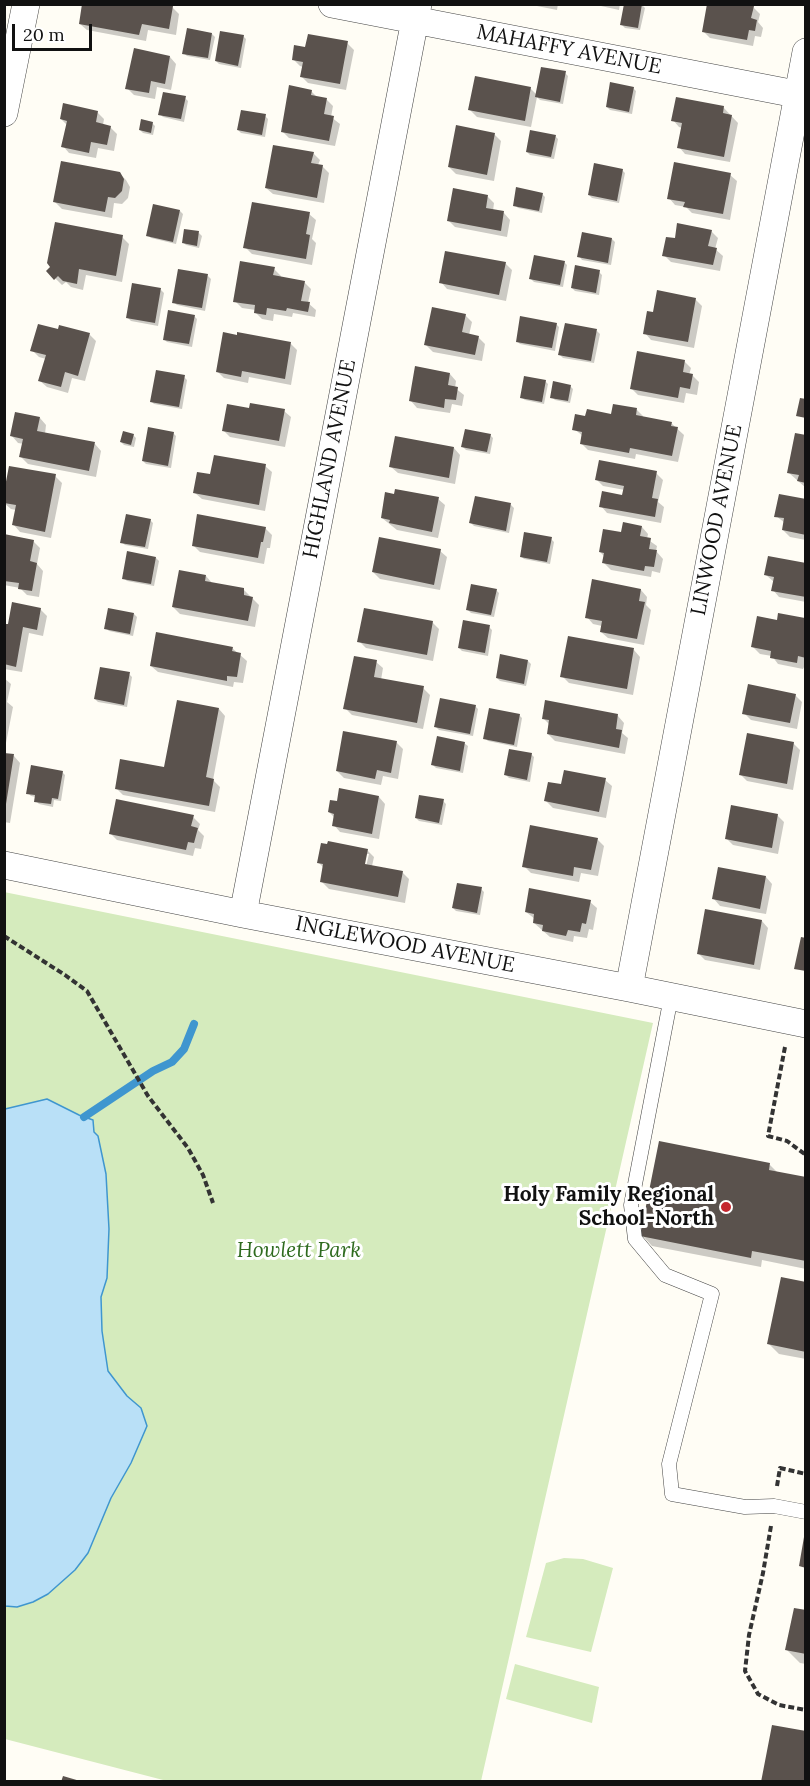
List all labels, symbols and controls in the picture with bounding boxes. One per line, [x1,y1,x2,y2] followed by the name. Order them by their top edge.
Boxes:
[15,12,94,50] scale bar
[474,20,664,80] street label: MAHAFFY AVENUE
[23,23,65,46] text: 20 m
[298,357,362,561] street label: HIGHLAND AVENUE
[686,422,748,618] street label: LINWOOD AVENUE
[293,911,517,979] street label: INGLEWOOD AVENUE
[503,1182,714,1232] place label: Holy Family Regional School-North
[719,1200,733,1214] marker: Holy Family Regional School-North
[237,1238,361,1264] park label: Howlett Park

